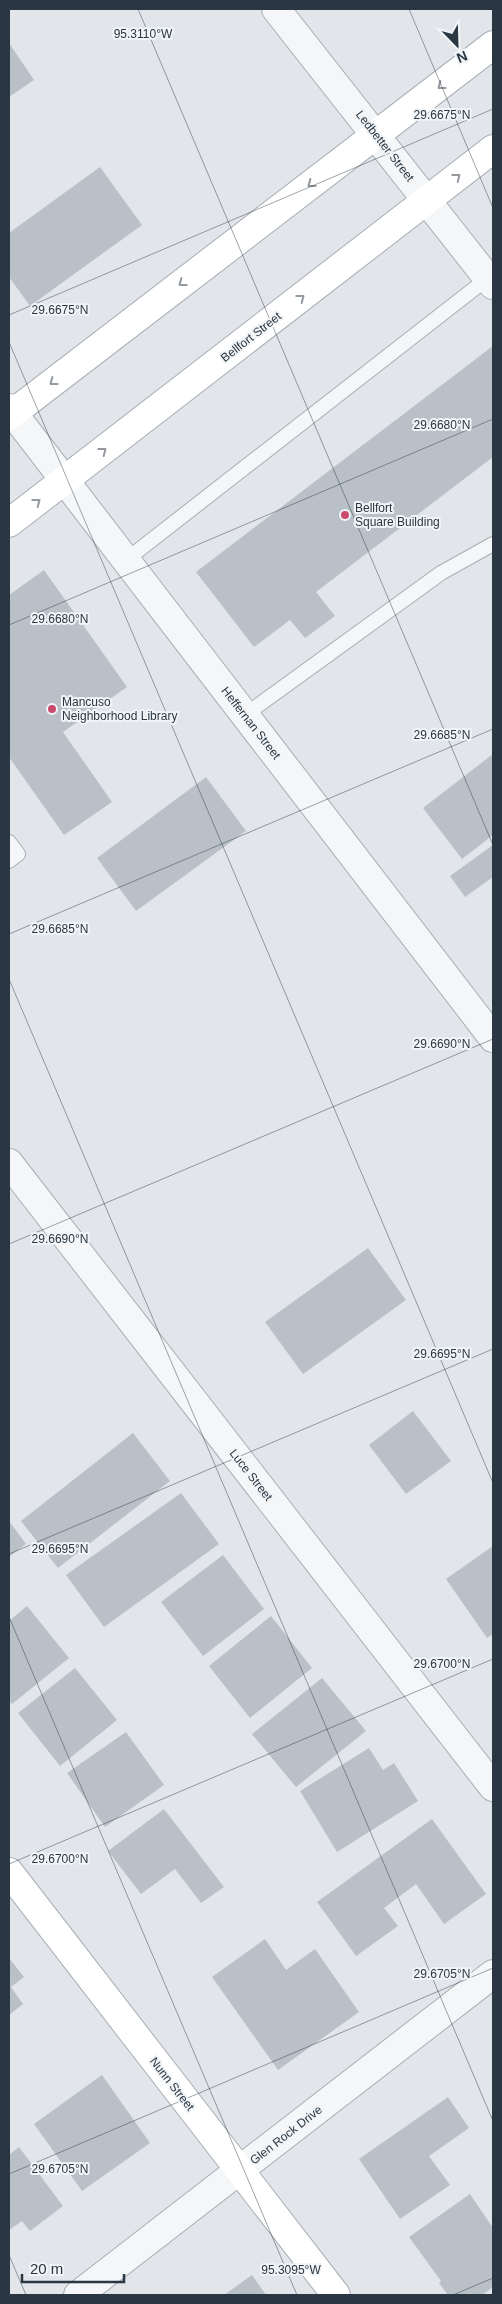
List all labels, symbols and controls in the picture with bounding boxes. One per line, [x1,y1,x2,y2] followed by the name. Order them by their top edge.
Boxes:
[432,20,482,70] north arrow
[114,27,173,41] text: 95.3110°W
[454,48,470,66] text: N
[438,80,447,88] one-way arrow
[353,108,417,185] street label: Ledbetter Street
[414,108,470,122] text: 29.6675°N
[451,175,460,183] one-way arrow
[308,179,317,187] one-way arrow
[179,277,188,286] one-way arrow
[295,296,304,304] one-way arrow
[32,303,88,317] text: 29.6675°N
[218,309,284,365] street label: Bellfort Street
[50,376,59,385] one-way arrow
[414,418,470,432] text: 29.6680°N
[97,448,106,456] one-way arrow
[31,499,41,508] one-way arrow
[355,501,440,529] place label: Bellfort Square Building
[339,509,351,521] marker: Bellfort Square Building
[32,612,88,626] text: 29.6680°N
[218,684,284,762] street label: Heffernan Street
[62,695,177,723] place label: Mancuso Neighborhood Library
[46,703,58,715] marker: Mancuso Neighborhood Library
[414,728,470,742] text: 29.6685°N
[32,922,88,936] text: 29.6685°N
[414,1037,470,1051] text: 29.6690°N
[32,1232,88,1246] text: 29.6690°N
[414,1347,470,1361] text: 29.6695°N
[227,1447,276,1504] street label: Luce Street
[32,1542,88,1556] text: 29.6695°N
[414,1657,470,1671] text: 29.6700°N
[32,1852,88,1866] text: 29.6700°N
[414,1967,470,1981] text: 29.6705°N
[147,2054,198,2114] street label: Nunn Street
[247,2102,325,2167] street label: Glen Rock Drive
[32,2162,88,2176] text: 29.6705°N
[22,2252,125,2284] scale bar
[30,2260,63,2277] text: 20 m
[261,2263,321,2277] text: 95.3095°W

